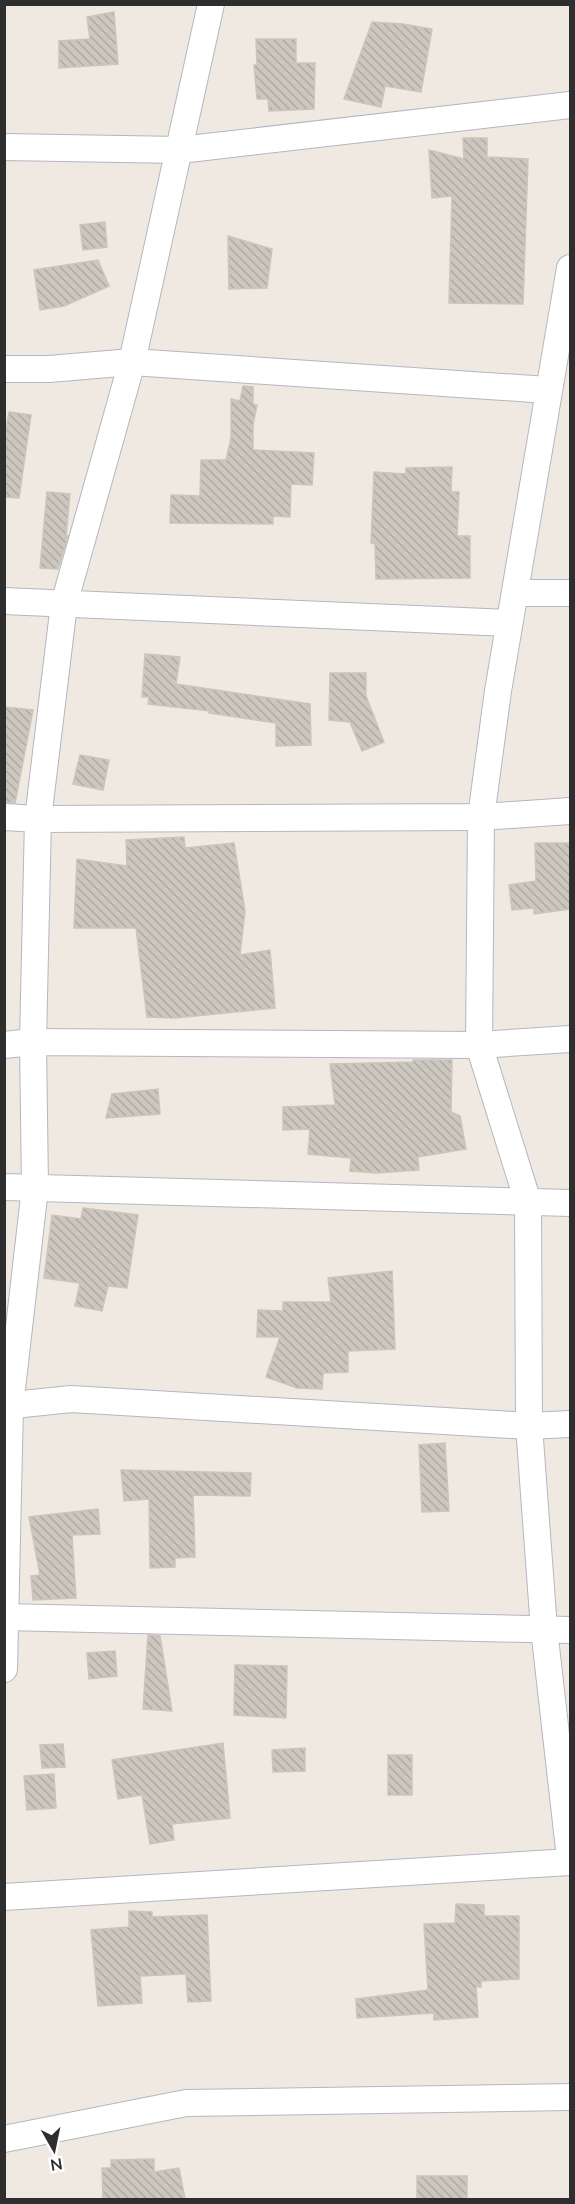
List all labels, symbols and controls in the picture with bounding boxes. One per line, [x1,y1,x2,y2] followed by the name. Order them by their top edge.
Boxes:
[24,2120,84,2180] north arrow
[49,2154,64,2176] text: N

